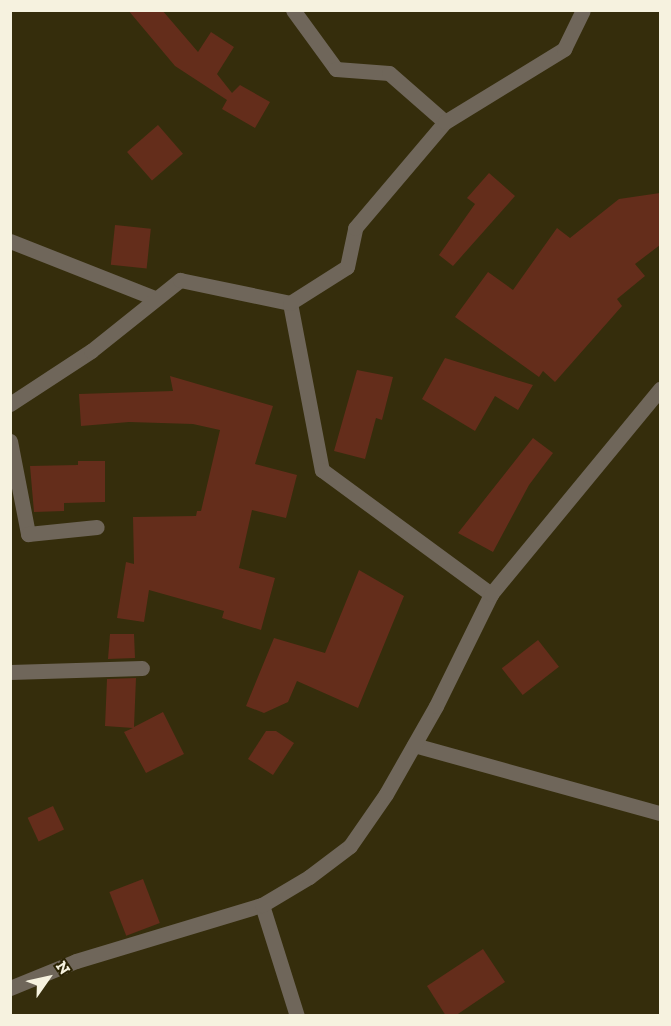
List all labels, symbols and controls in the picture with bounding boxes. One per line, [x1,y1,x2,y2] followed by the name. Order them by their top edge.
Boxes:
[18,948,78,1008] north arrow
[52,957,75,978] text: N

